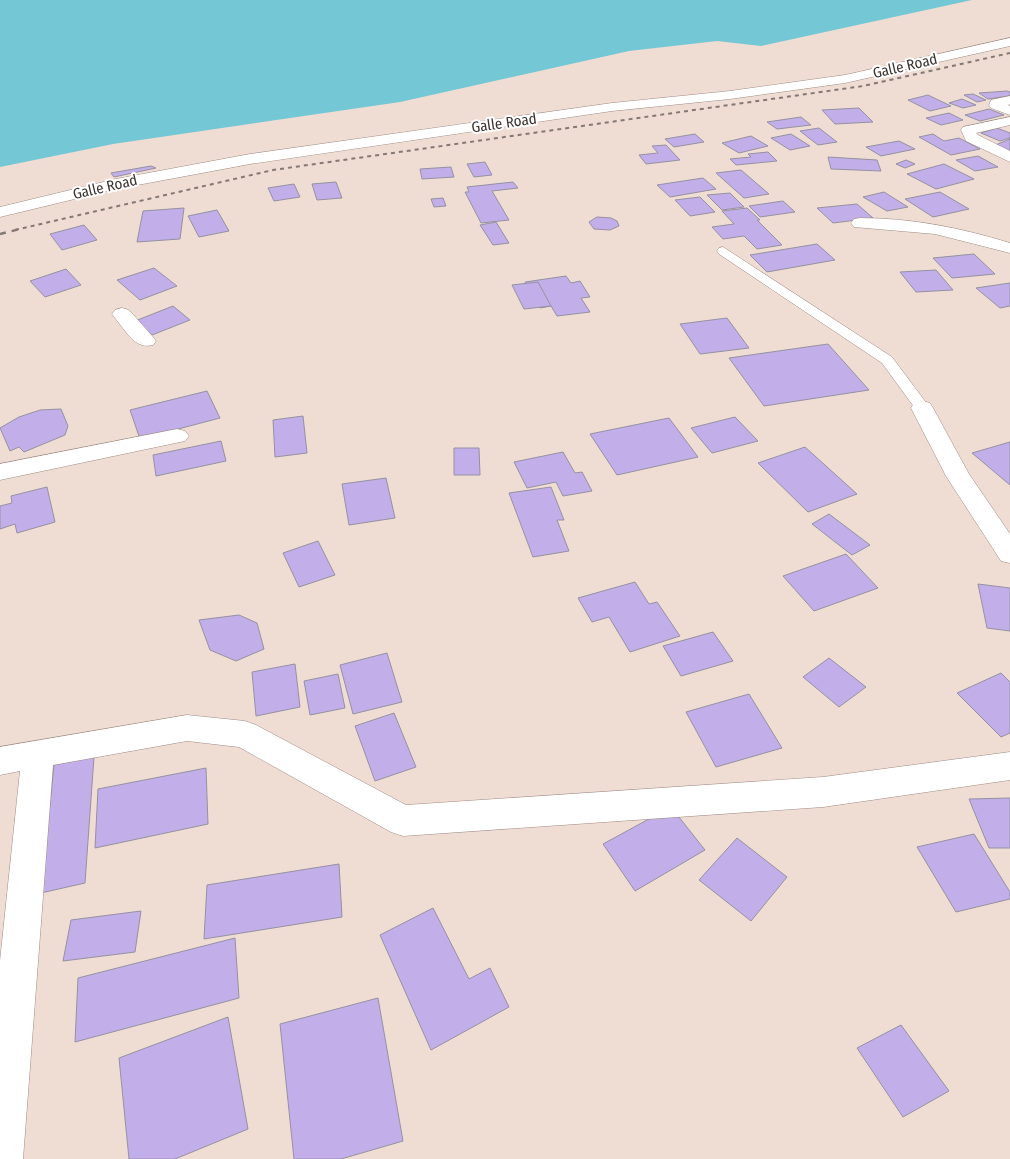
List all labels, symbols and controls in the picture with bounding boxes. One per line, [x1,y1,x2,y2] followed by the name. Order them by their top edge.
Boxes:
[871,50,939,82] street label: Galle Road
[470,110,538,136] street label: Galle Road
[71,171,139,203] street label: Galle Road

